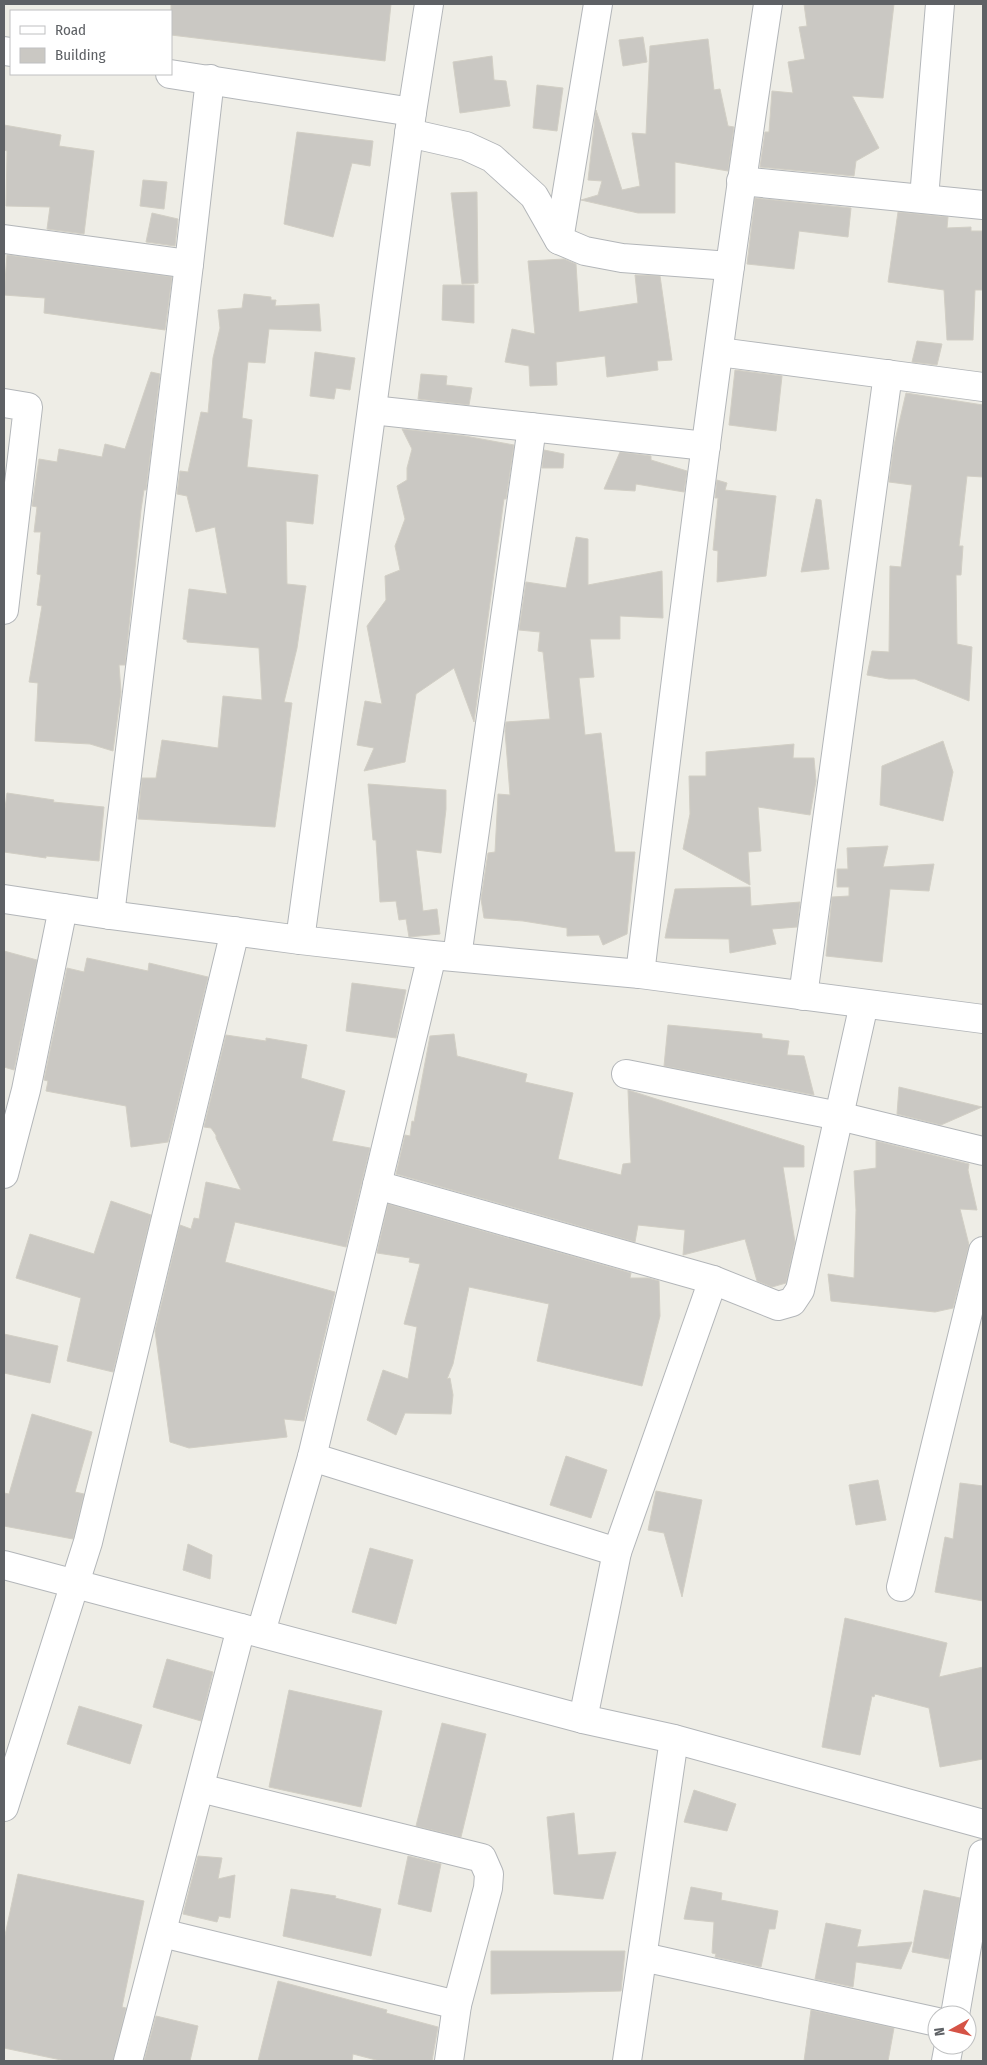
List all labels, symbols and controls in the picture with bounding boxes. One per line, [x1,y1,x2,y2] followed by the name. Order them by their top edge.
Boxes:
[10,10,172,75] legend
[55,21,86,39] text: Road
[55,46,106,64] text: Building
[927,2005,977,2055] north arrow
[931,2026,949,2037] text: N

